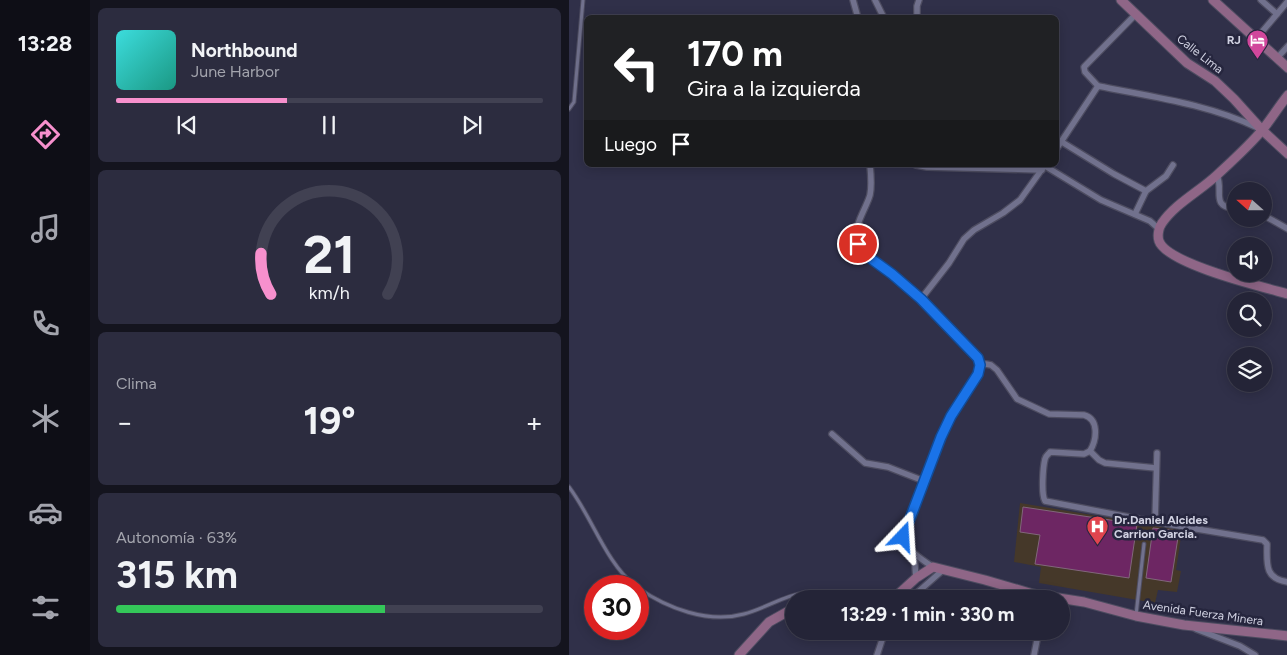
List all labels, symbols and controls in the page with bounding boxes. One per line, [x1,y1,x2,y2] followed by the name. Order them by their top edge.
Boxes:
[1245,28,1269,59] hotel icon: RJ
[18,30,72,57] text: 13:28
[1174,32,1226,76] street label: Calle Lima
[687,33,783,75] text: 170 m
[1227,33,1241,47] place label: RJ
[604,35,669,100] icon: left
[191,39,298,62] text: Northbound
[191,62,279,81] text: June Harbor
[687,75,861,102] text: Gira a la izquierda
[173,111,201,139] icon: previous
[315,111,343,139] icon: pause
[458,111,486,139] icon: next
[28,117,63,152] icon: directions
[667,130,695,158] icon: arrive
[604,133,657,156] text: Luego
[1227,182,1271,228] north arrow
[1227,182,1272,392] map controls
[28,211,63,246] icon: music
[837,223,879,265] pin
[303,224,356,286] text: 21
[844,230,872,258] icon: arrive
[1227,237,1272,282] button: sound
[309,282,350,303] text: km/h
[1227,292,1272,337] button: search
[28,306,63,341] icon: phone
[1227,347,1272,392] button: layers
[116,374,157,393] text: Clima
[303,398,356,444] text: 19°
[28,401,63,436] icon: climate
[116,405,133,439] text: −
[526,405,543,439] text: +
[28,495,63,530] icon: car
[876,510,928,562] position arrow
[1114,513,1208,541] place label: Dr.Daniel Alcides Carrion Garcia.
[1086,515,1110,546] hospital icon: Dr.Daniel Alcides Carrion Garcia.
[116,528,237,547] text: Autonomía · 63%
[116,552,238,598] text: 315 km
[584,575,649,640] speed limit sign: 30
[28,590,63,625] icon: filters
[1142,598,1264,628] street label: Avenida Fuerza Minera
[841,603,1014,626] text: 13:29 · 1 min · 330 m

